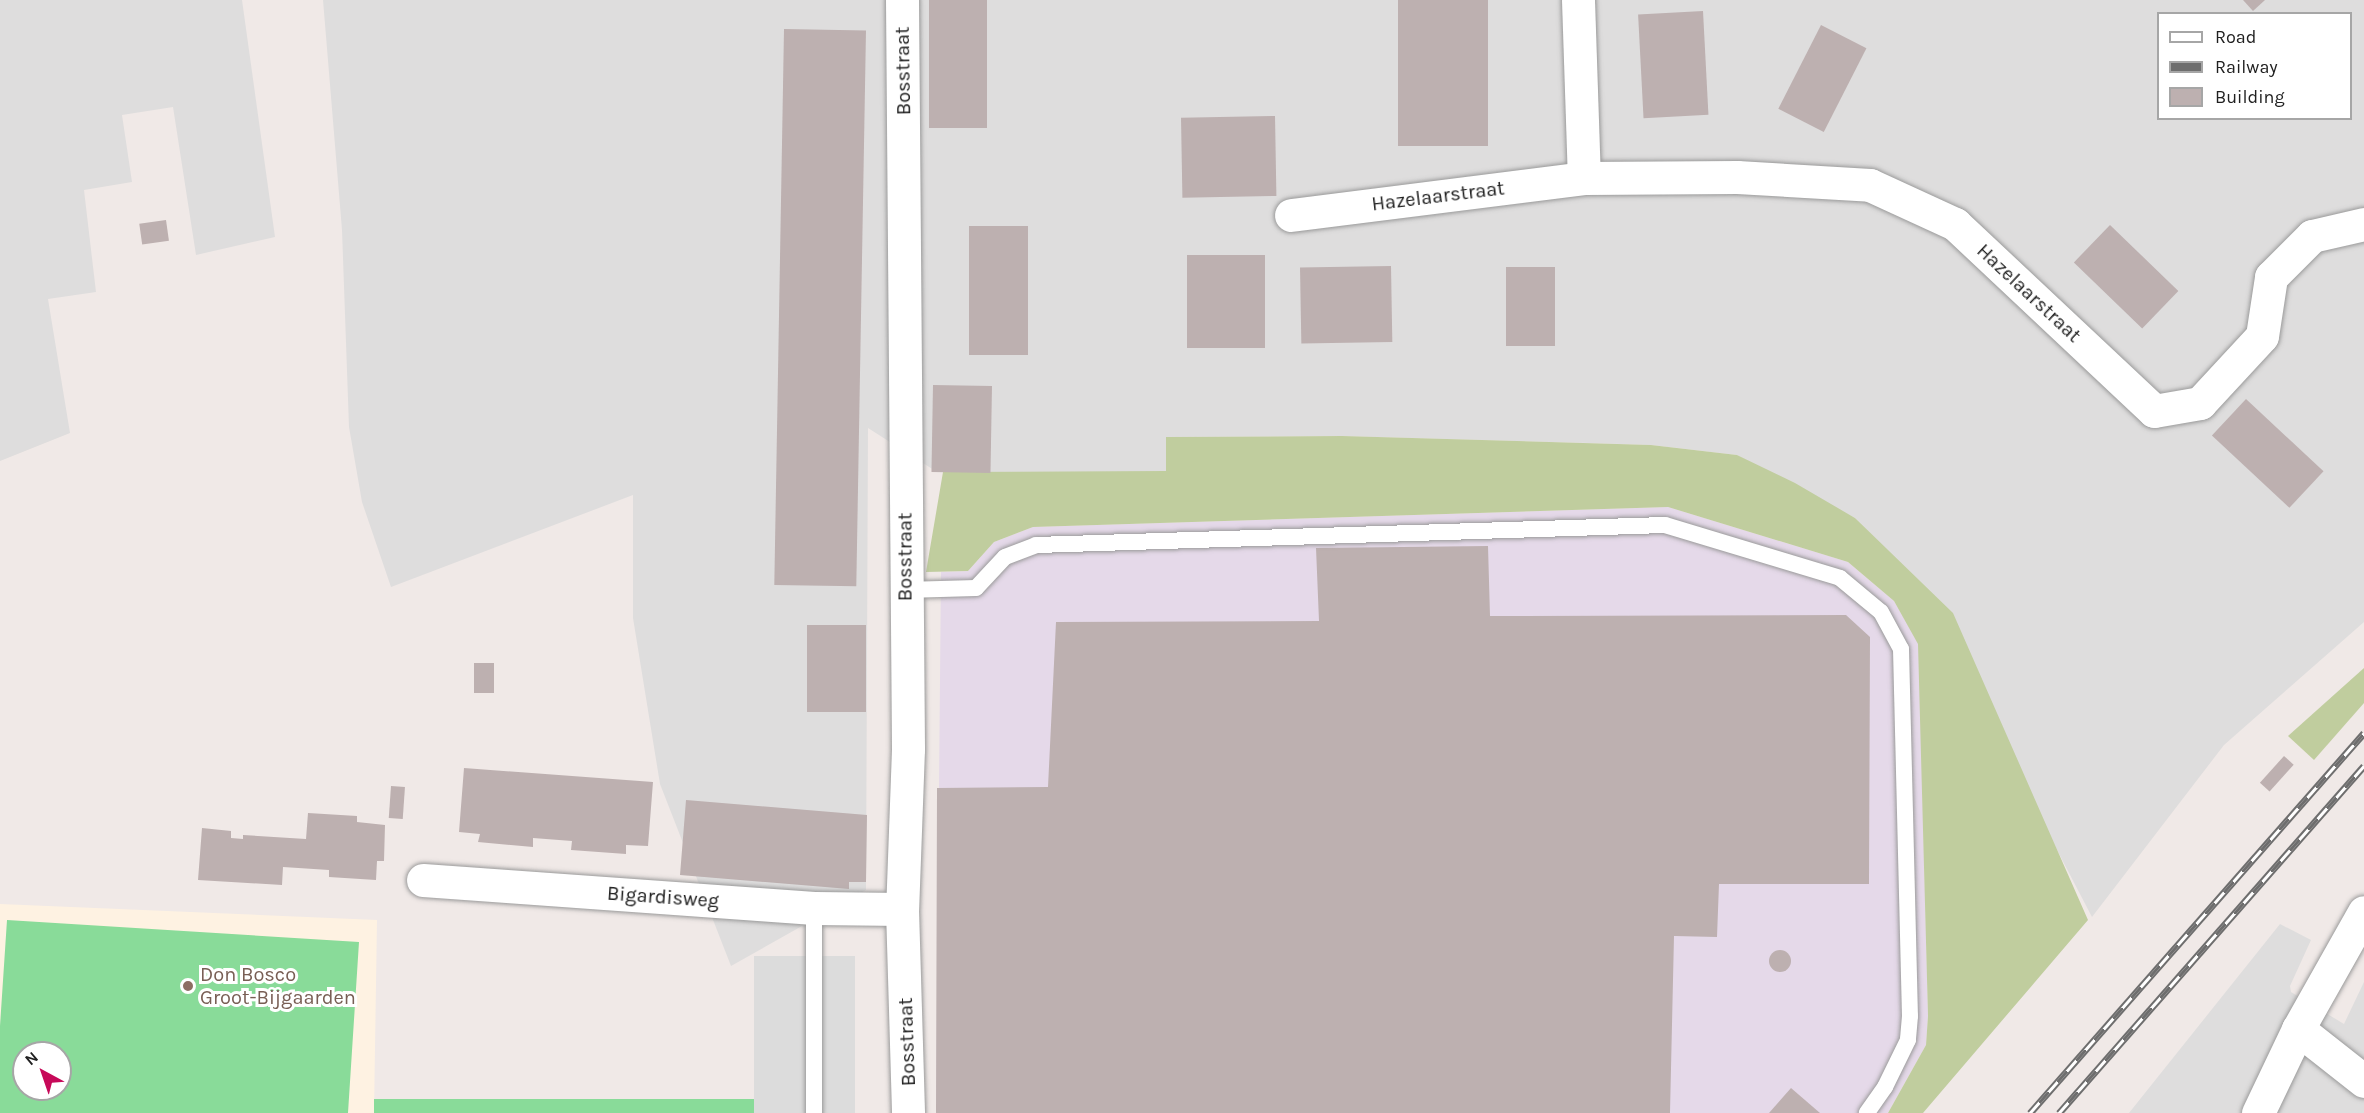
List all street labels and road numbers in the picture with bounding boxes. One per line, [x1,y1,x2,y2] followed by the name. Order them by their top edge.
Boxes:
[890,26,916,116] street label: Bosstraat
[1370,176,1506,216] street label: Hazelaarstraat
[1972,239,2086,347] street label: Hazelaarstraat
[893,513,917,601] street label: Bosstraat
[606,881,720,913] street label: Bigardisweg
[893,997,921,1087] street label: Bosstraat

